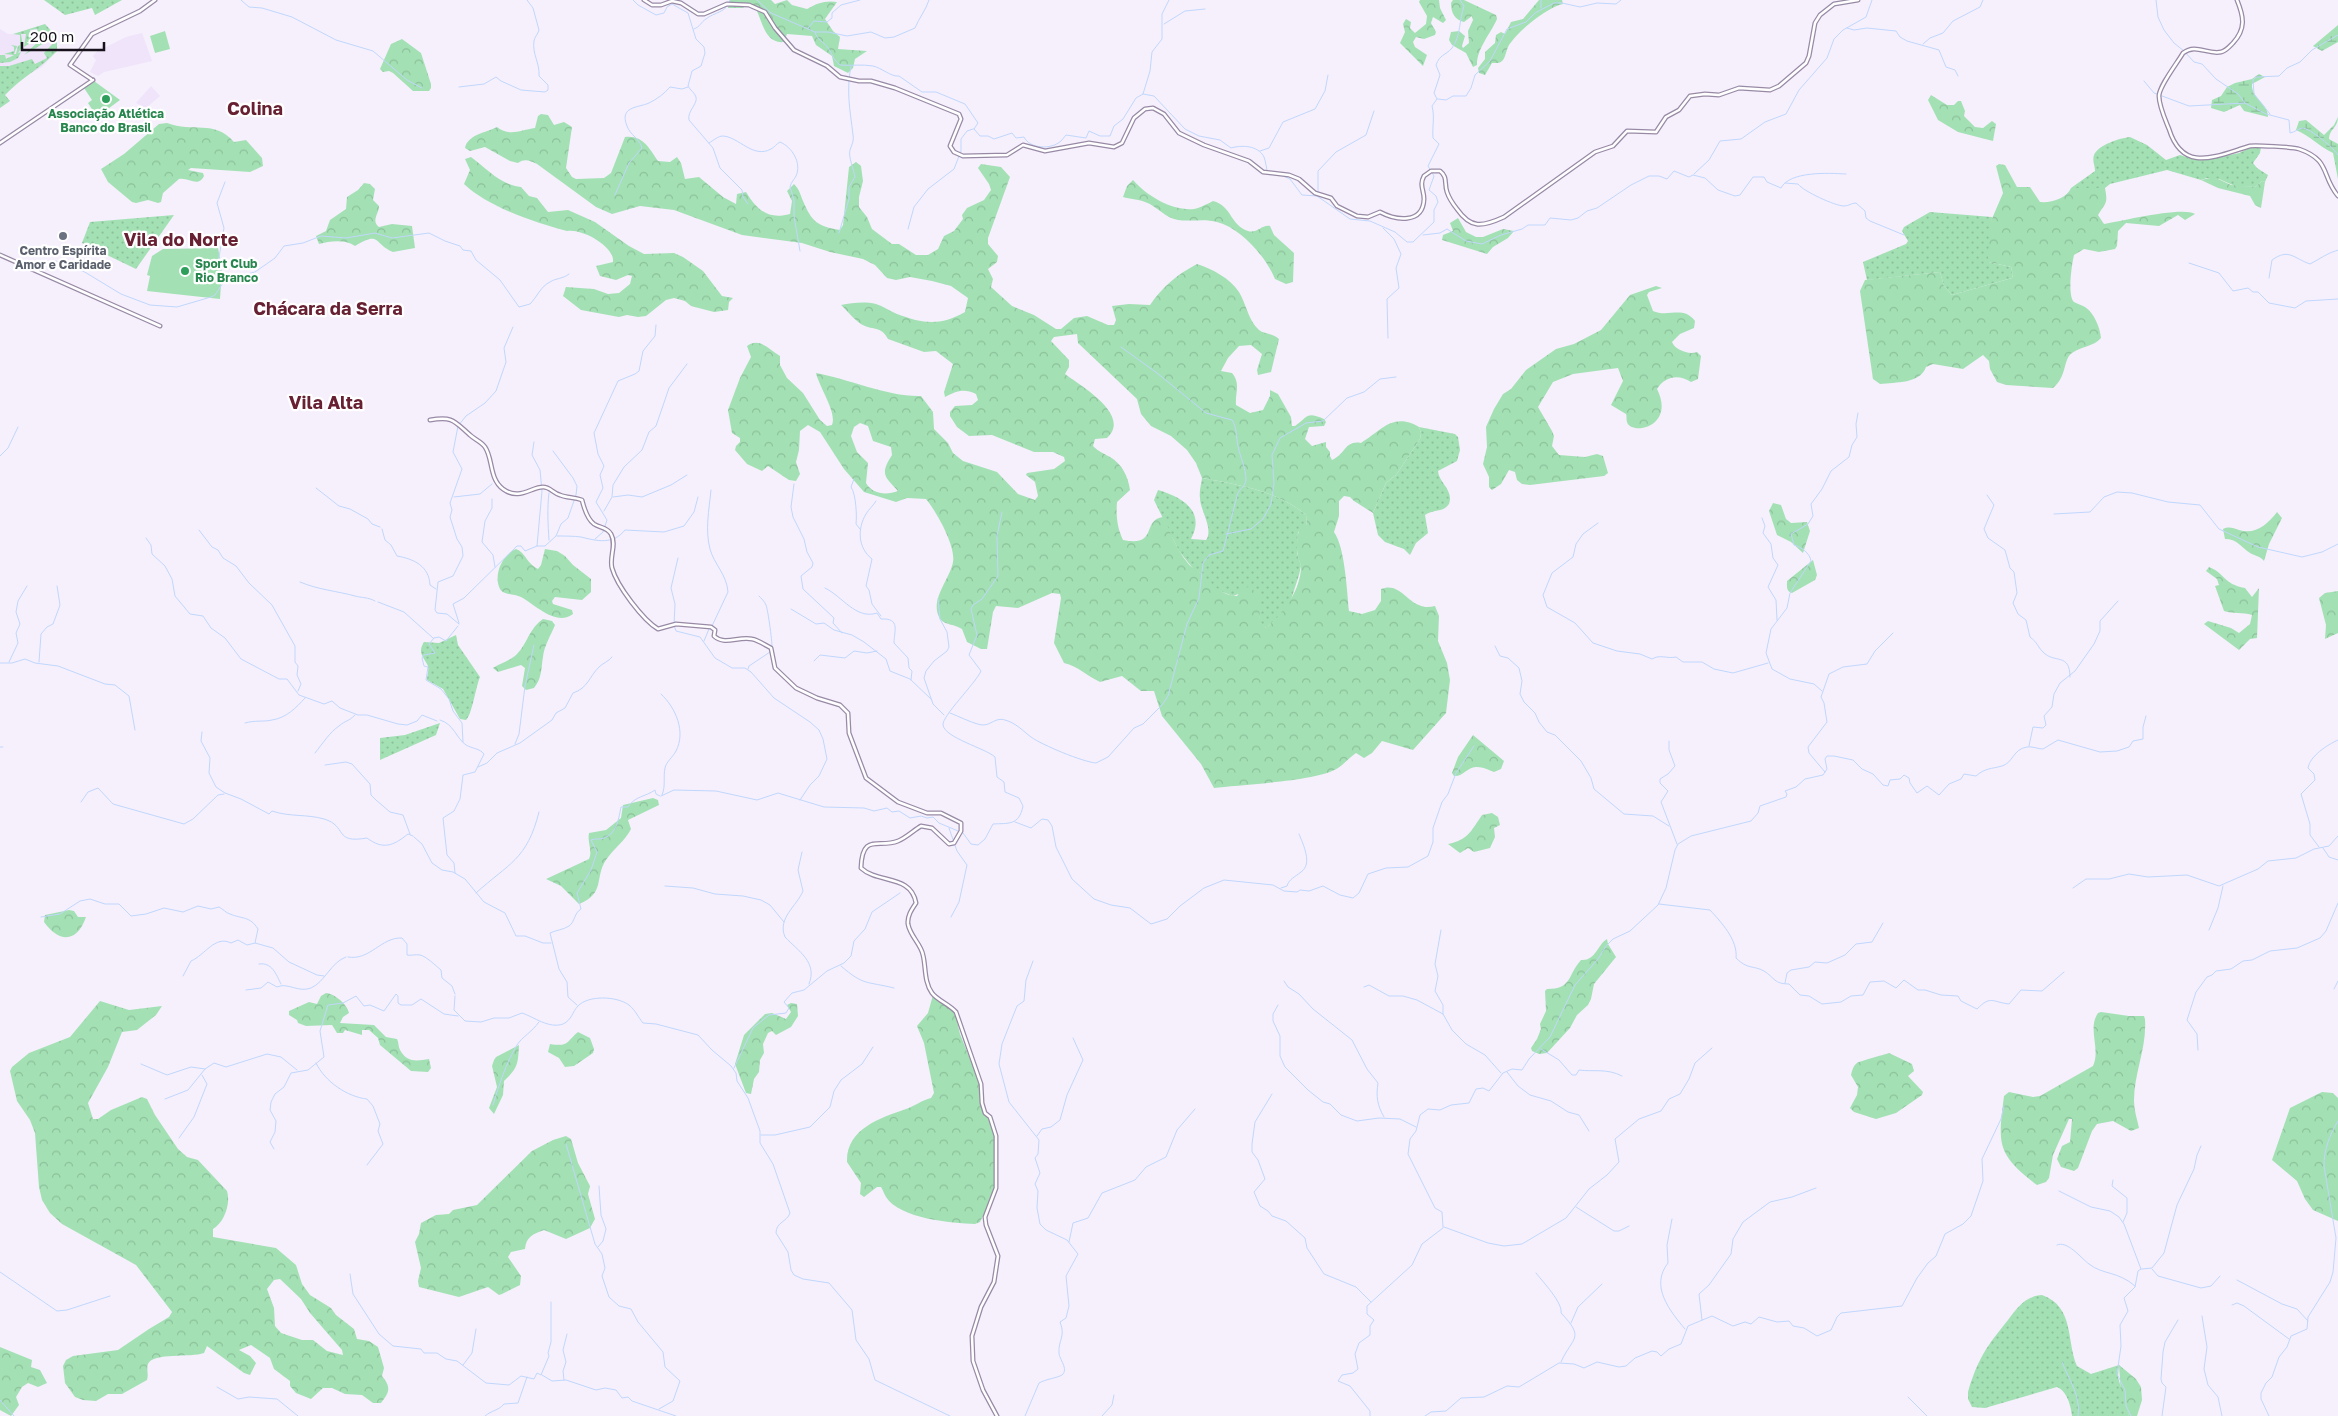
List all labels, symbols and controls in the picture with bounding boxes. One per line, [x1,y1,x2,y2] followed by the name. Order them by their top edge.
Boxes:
[22,20,105,52] scale bar
[30,27,74,45] text: 200 m
[100,93,112,105] marker: Associação Atlética Banco do Brasil
[227,97,283,119] district label: Colina
[48,106,164,135] place label: Associação Atlética Banco do Brasil
[124,228,239,250] district label: Vila do Norte
[57,230,69,242] marker: Centro Espírita Amor e Caridade
[15,243,111,272] place label: Centro Espírita Amor e Caridade
[195,256,258,285] place label: Sport Club Rio Branco
[179,265,191,277] marker: Sport Club Rio Branco
[253,297,403,319] district label: Chácara da Serra
[289,391,363,413] district label: Vila Alta

